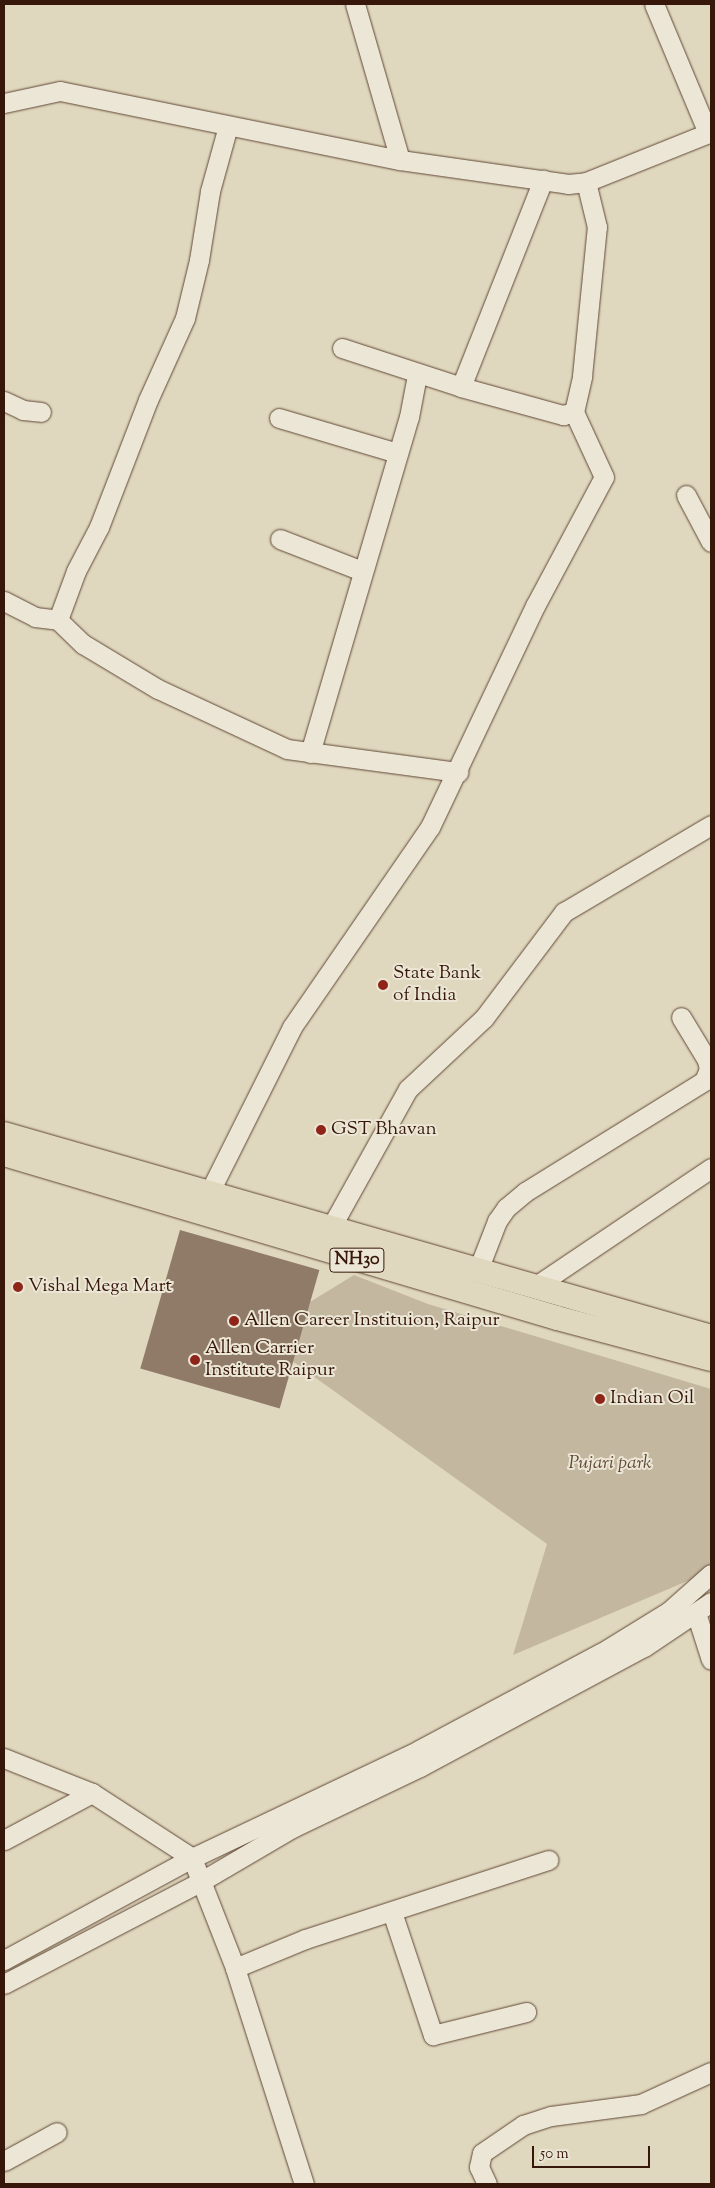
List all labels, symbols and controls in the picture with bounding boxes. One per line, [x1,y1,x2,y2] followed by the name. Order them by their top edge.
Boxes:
[393,963,481,1007] place label: State Bank of India
[377,979,389,991] marker: State Bank of India
[331,1119,437,1141] place label: GST Bhavan
[315,1124,327,1136] marker: GST Bhavan
[328,1244,386,1276] road number: NH30
[28,1276,172,1298] place label: Vishal Mega Mart
[12,1281,24,1293] marker: Vishal Mega Mart
[244,1310,500,1332] place label: Allen Career Instituion, Raipur
[228,1315,240,1327] marker: Allen Career Instituion, Raipur
[205,1338,335,1382] place label: Allen Carrier Institute Raipur
[189,1354,201,1366] marker: Allen Carrier Institute Raipur
[610,1388,694,1410] place label: Indian Oil
[594,1393,606,1405] marker: Indian Oil
[568,1453,652,1475] park label: Pujari park
[535,2136,652,2168] scale bar
[540,2144,569,2165] text: 50 m

